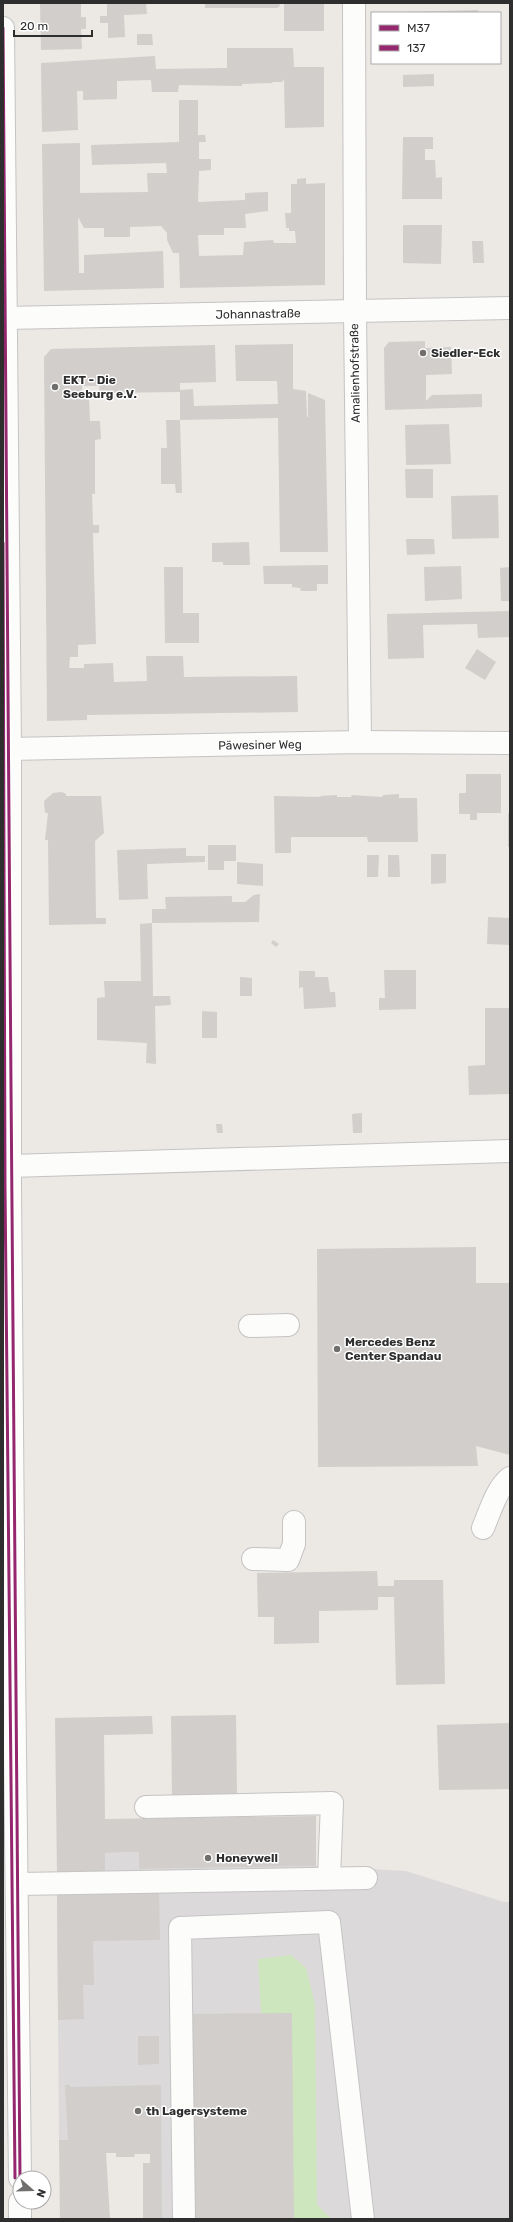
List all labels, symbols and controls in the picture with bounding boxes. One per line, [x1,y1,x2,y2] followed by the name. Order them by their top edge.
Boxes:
[14,12,92,38] scale bar
[371,12,501,64] legend
[20,19,48,33] text: 20 m
[407,21,430,35] text: M37
[407,41,426,55] text: 137
[215,306,301,322] street label: Johannastraße
[347,323,363,423] street label: Amalienhofstraße
[431,346,500,360] place label: Siedler-Eck
[418,348,428,358] marker: Siedler-Eck
[63,373,137,401] place label: EKT - Die Seeburg e.V.
[50,382,60,392] marker: EKT - Die Seeburg e.V.
[218,737,302,753] street label: Päwesiner Weg
[345,1335,441,1363] place label: Mercedes Benz Center Spandau
[332,1344,342,1354] marker: Mercedes Benz Center Spandau
[216,1851,278,1865] place label: Honeywell
[203,1853,213,1863] marker: Honeywell
[146,2104,247,2118] place label: th Lagersysteme
[133,2106,143,2116] marker: th Lagersysteme
[12,2170,52,2210] north arrow
[33,2187,48,2199] text: N

